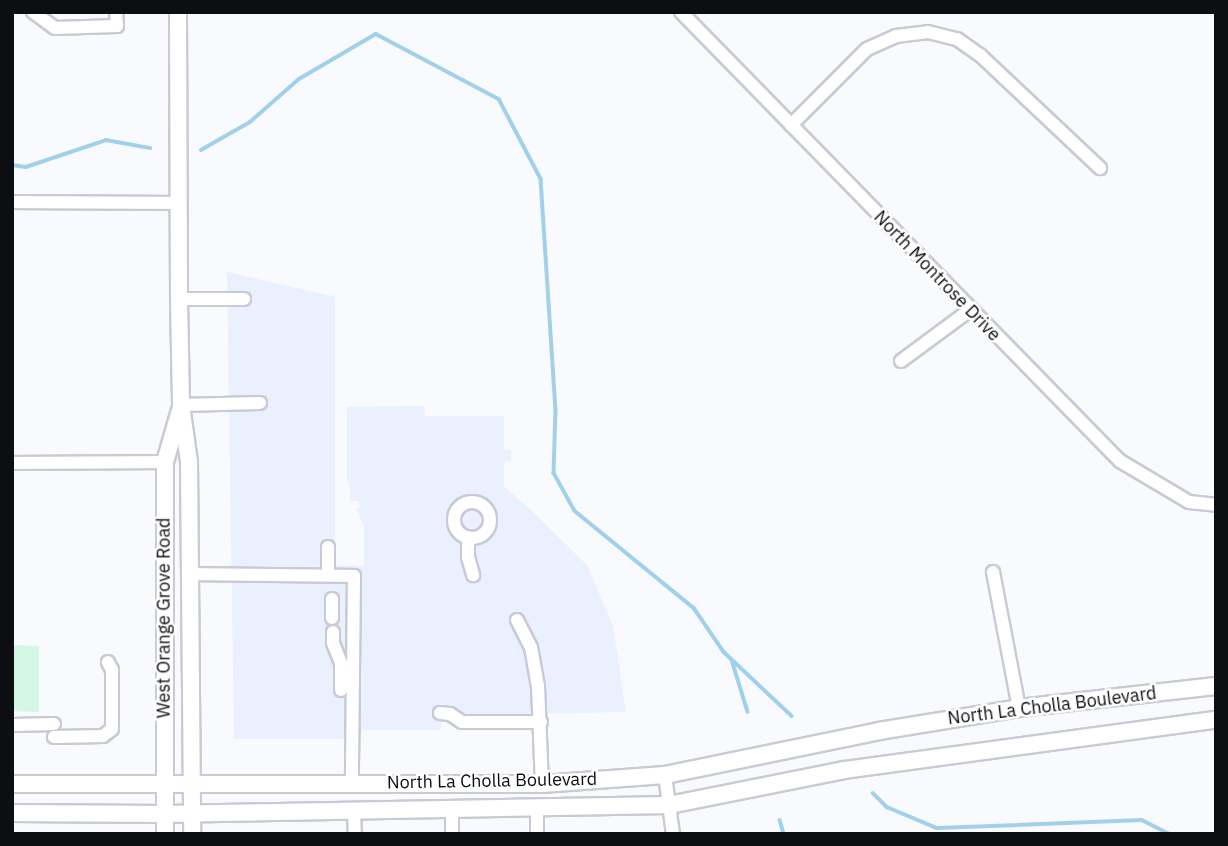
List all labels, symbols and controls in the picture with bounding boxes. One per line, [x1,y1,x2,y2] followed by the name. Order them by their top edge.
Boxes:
[869,206,1005,346] street label: North Montrose Drive
[153,518,175,718] street label: West Orange Grove Road
[946,682,1158,730] street label: North La Cholla Boulevard
[387,768,597,794] street label: North La Cholla Boulevard

